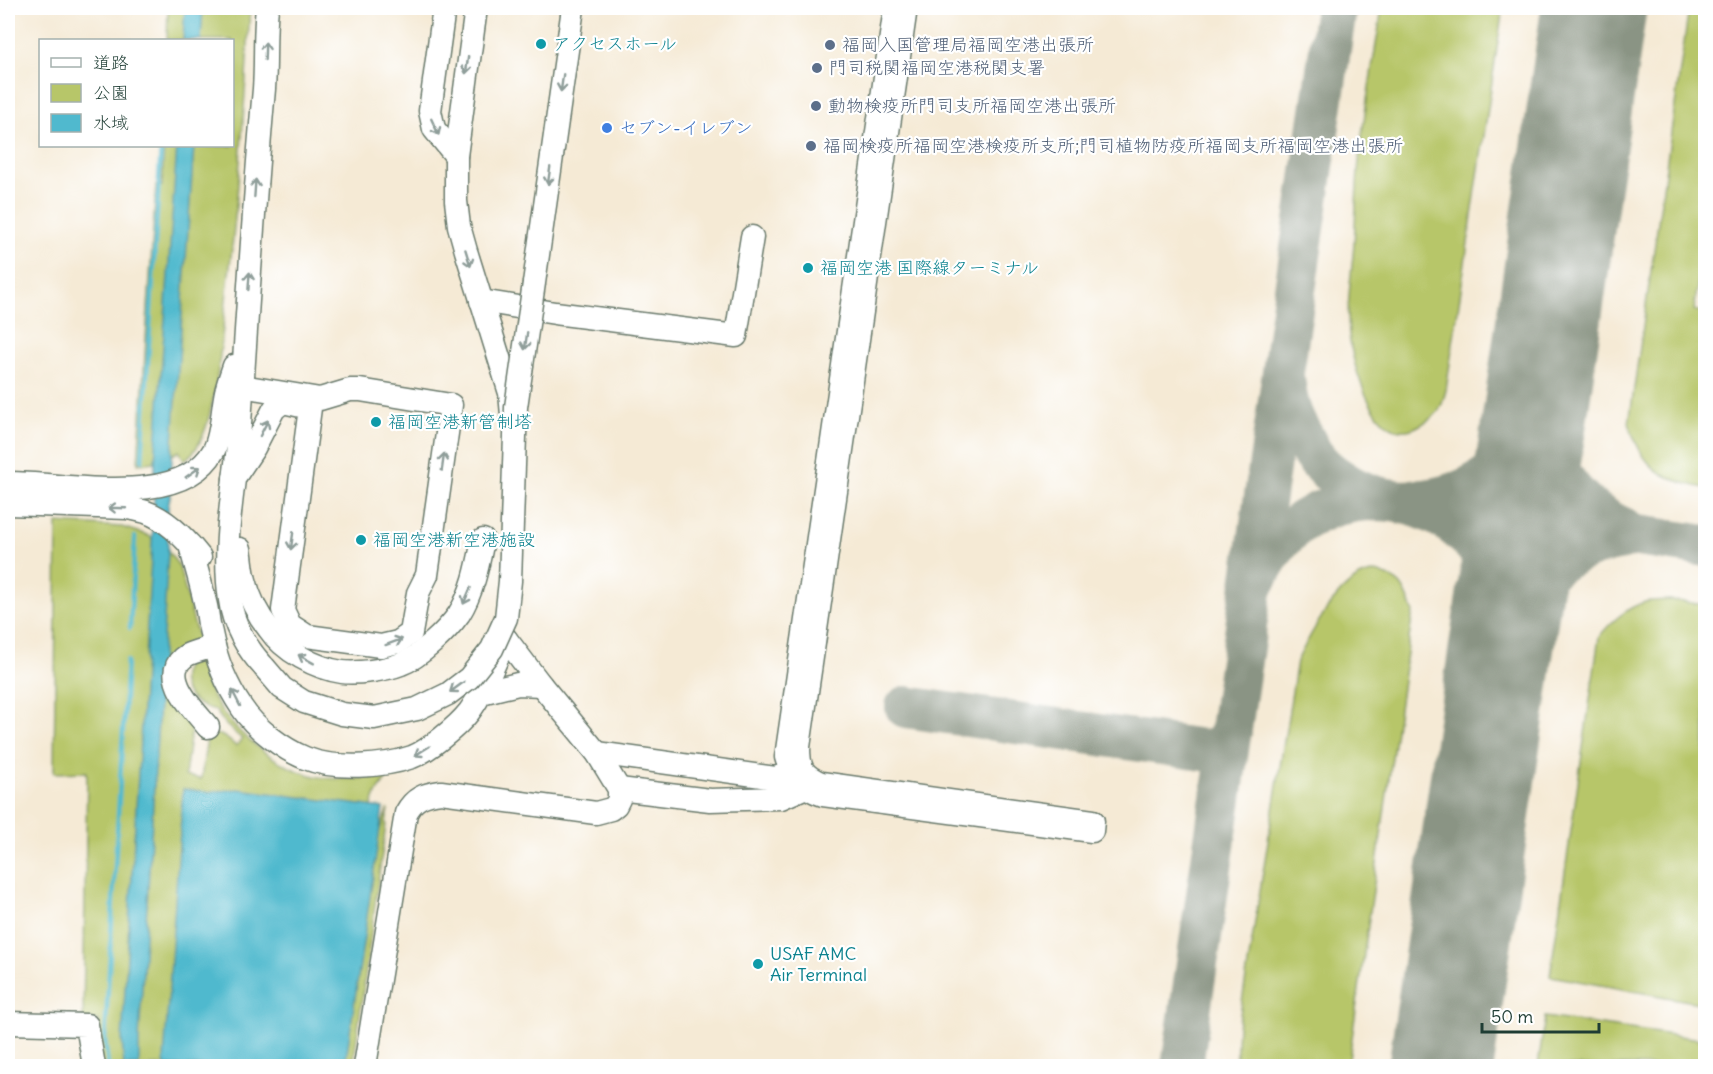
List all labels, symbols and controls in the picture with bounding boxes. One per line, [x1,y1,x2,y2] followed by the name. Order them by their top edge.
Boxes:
[553,32,677,55] place label: アクセスホール
[842,33,1094,56] place label: 福岡入国管理局福岡空港出張所
[534,37,548,51] marker: アクセスホール
[823,38,837,52] marker: 福岡入国管理局福岡空港出張所
[39,39,234,147] legend
[259,41,271,61] one-way arrow
[93,51,129,74] text: 道路
[462,55,473,75] one-way arrow
[829,56,1045,79] place label: 門司税関福岡空港税関支署
[810,61,824,75] marker: 門司税関福岡空港税関支署
[557,73,568,93] one-way arrow
[93,81,129,104] text: 公園
[828,94,1116,117] place label: 動物検疫所門司支所福岡空港出張所
[809,99,823,113] marker: 動物検疫所門司支所福岡空港出張所
[93,111,129,134] text: 水域
[619,116,753,139] place label: セブン-イレブン
[430,117,442,135] one-way arrow
[600,121,614,135] marker: セブン-イレブン
[823,134,1403,157] place label: 福岡検疫所福岡空港検疫所支所;門司植物防疫所福岡支所福岡空港出張所
[804,139,818,153] marker: 福岡検疫所福岡空港検疫所支所;門司植物防疫所福岡支所福岡空港出張所
[543,165,554,185] one-way arrow
[250,179,261,199] one-way arrow
[463,248,474,267] one-way arrow
[820,256,1039,279] place label: 福岡空港 国際線ターミナル
[801,261,815,275] marker: 福岡空港 国際線ターミナル
[243,272,254,292] one-way arrow
[520,331,531,351] one-way arrow
[388,410,532,433] place label: 福岡空港新管制塔
[369,415,383,429] marker: 福岡空港新管制塔
[258,420,270,437] one-way arrow
[438,452,449,472] one-way arrow
[184,466,200,478] one-way arrow
[107,502,127,514] one-way arrow
[373,528,535,551] place label: 福岡空港新空港施設
[287,530,298,550] one-way arrow
[354,533,368,547] marker: 福岡空港新空港施設
[461,587,472,605] one-way arrow
[384,636,402,647] one-way arrow
[298,653,315,665] one-way arrow
[450,680,466,693] one-way arrow
[230,689,241,707] one-way arrow
[414,745,431,757] one-way arrow
[770,942,867,986] place label: USAF AMC Air Terminal
[751,957,765,971] marker: USAF AMC Air Terminal
[1482,996,1599,1034] scale bar
[1491,1005,1533,1028] text: 50 m

